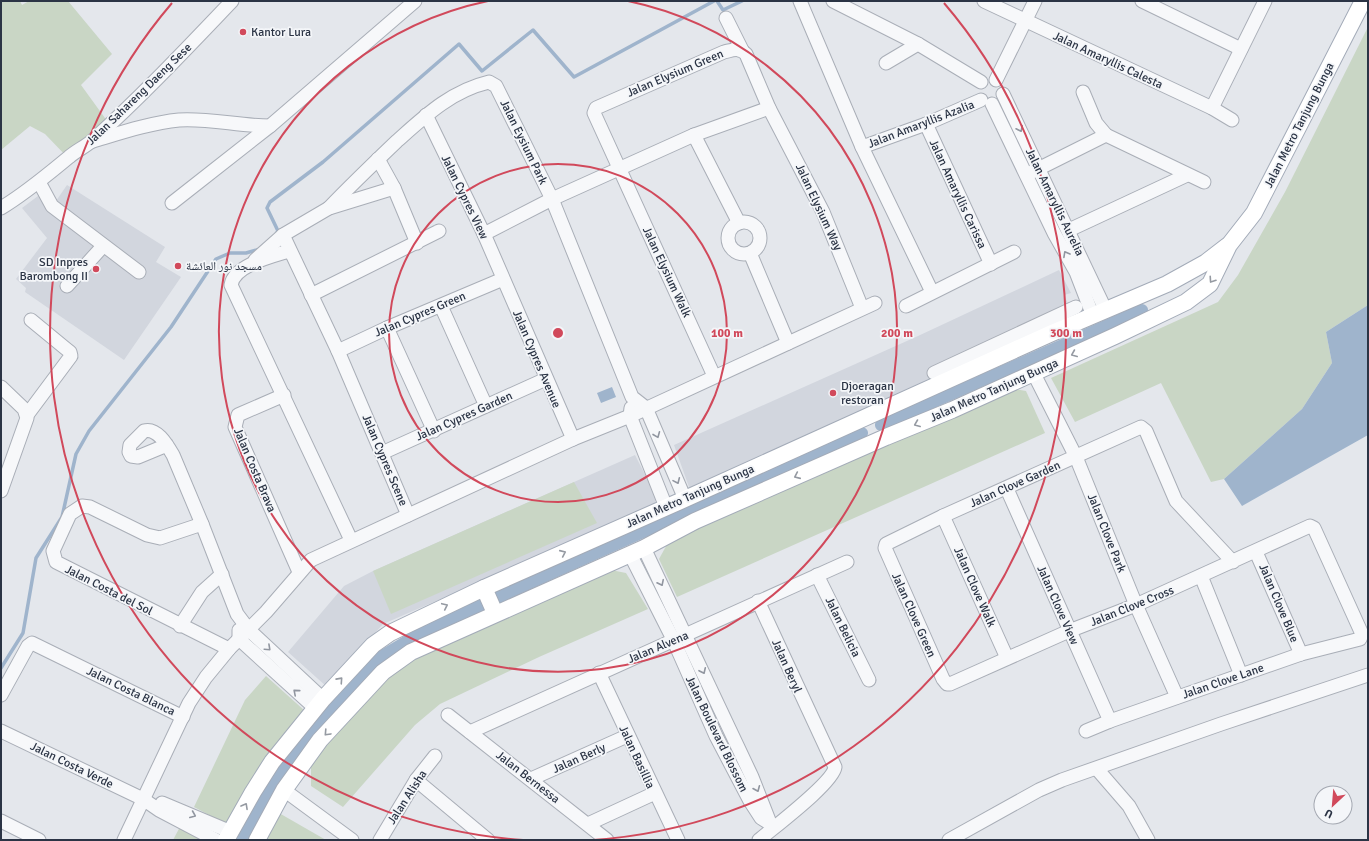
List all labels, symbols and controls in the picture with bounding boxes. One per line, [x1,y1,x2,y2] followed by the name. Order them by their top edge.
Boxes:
[251,25,311,40] place label: Kantor Lura
[238,27,248,37] marker: Kantor Lura
[1050,28,1165,92] street label: Jalan Amaryllis Calesta
[84,40,195,148] street label: Jalan Sahareng Daeng Sese
[625,46,726,101] street label: Jalan Elysium Green
[1261,60,1338,190] street label: Jalan Metro Tanjung Bunga
[497,97,551,187] street label: Jalan Eysium Park
[866,97,977,152] street label: Jalan Amaryllis Azalia
[1015,124,1023,132] one-way arrow
[926,137,989,251] street label: Jalan Amaryllis Carissa
[1022,146,1087,259] street label: Jalan Amaryllis Aurelia
[438,153,492,242] street label: Jalan Cypres View
[792,161,845,253] street label: Jalan Elysium Way
[639,224,694,320] street label: Jalan Elysium Walk
[1063,250,1071,258] one-way arrow
[20,255,88,284] place label: SD Inpres Barombong II
[186,259,262,274] place label: مسجد نور العائشة
[173,261,183,271] marker: مسجد نور العائشة
[91,264,101,274] marker: SD Inpres Barombong II
[1209,276,1216,283] one-way arrow
[372,288,468,340] street label: Jalan Cypres Green
[509,308,564,410] street label: Jalan Cypres Avenue
[551,326,565,340] centre of rings
[711,326,743,341] text: 100 m
[881,326,913,341] text: 200 m
[1050,326,1082,341] text: 300 m
[1070,349,1078,357] one-way arrow
[928,355,1061,426] street label: Jalan Metro Tanjung Bunga
[841,379,894,408] place label: Djoeragan restoran
[414,388,515,445] street label: Jalan Cypres Garden
[828,388,838,398] marker: Djoeragan restoran
[358,412,411,508] street label: Jalan Cypres Scene
[913,420,920,428] one-way arrow
[230,426,279,515] street label: Jalan Costa Brava
[653,432,661,439] one-way arrow
[968,458,1063,511] street label: Jalan Clove Garden
[624,461,757,532] street label: Jalan Metro Tanjung Bunga
[794,471,802,479] one-way arrow
[672,477,680,484] one-way arrow
[1084,492,1129,575] street label: Jalan Clove Park
[950,545,999,630] street label: Jalan Clove Walk
[560,549,567,557] one-way arrow
[62,562,156,619] street label: Jalan Costa del Sol
[1255,562,1302,645] street label: Jalan Clove Blue
[1033,563,1082,648] street label: Jalan Clove View
[888,571,939,660] street label: Jalan Clove Green
[656,579,664,586] one-way arrow
[1088,583,1176,630] street label: Jalan Clove Cross
[822,595,864,660] street label: Jalan Belicia
[441,603,448,611] one-way arrow
[626,628,691,667] street label: Jalan Alvena
[768,637,805,696] street label: Jalan Beryl
[263,643,271,651] one-way arrow
[1180,660,1266,702] street label: Jalan Clove Lane
[84,664,178,719] street label: Jalan Costa Blanca
[698,666,706,674] one-way arrow
[682,674,751,795] street label: Jalan Boulevard Blossom
[336,677,343,685] one-way arrow
[293,689,301,696] one-way arrow
[615,723,658,791] street label: Jalan Basillia
[324,728,331,736] one-way arrow
[28,739,116,792] street label: Jalan Costa Verde
[550,740,608,777] street label: Jalan Berly
[493,748,563,807] street label: Jalan Bernessa
[384,767,431,827] street label: Jalan Alisha
[753,785,761,792] one-way arrow
[1313,785,1353,825] north arrow
[240,802,248,810] one-way arrow
[1323,806,1335,821] text: U
[189,811,196,819] one-way arrow

